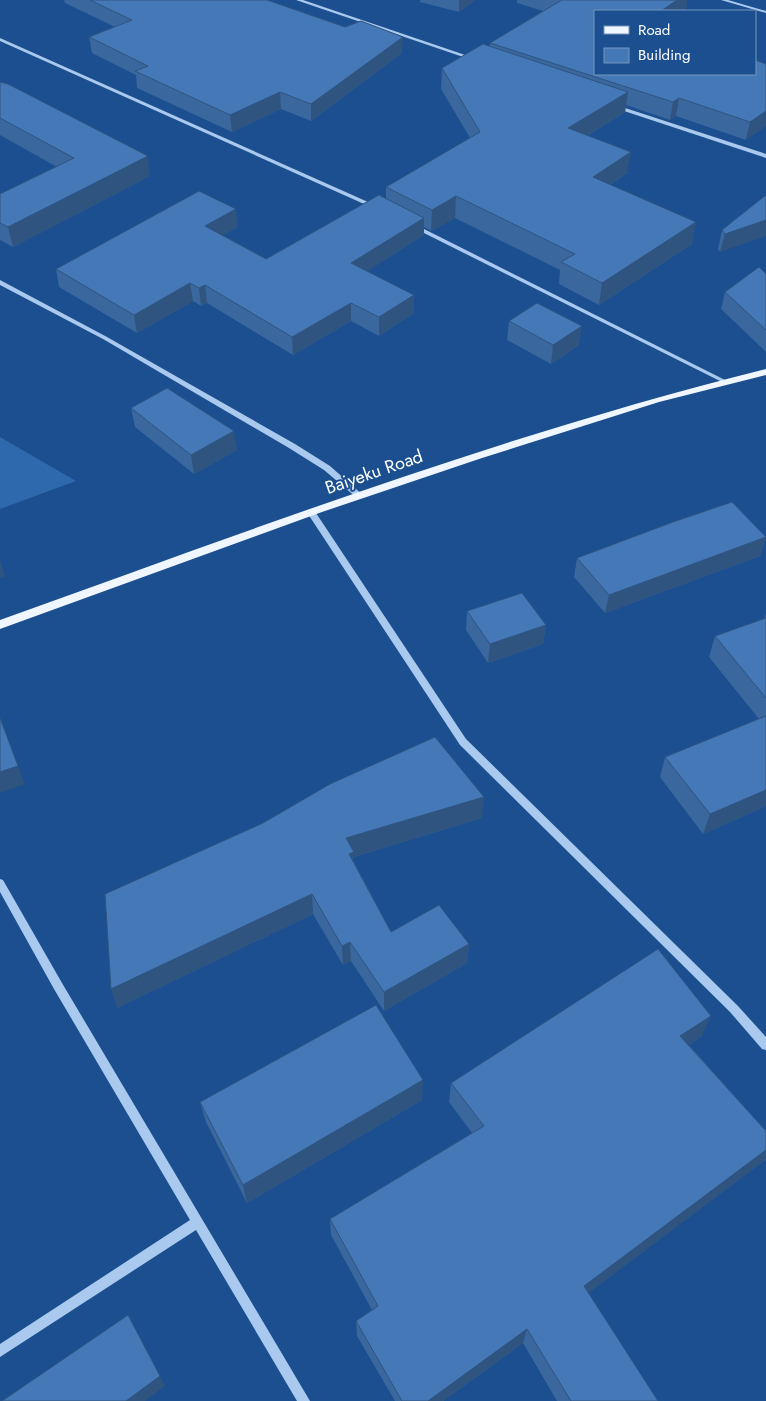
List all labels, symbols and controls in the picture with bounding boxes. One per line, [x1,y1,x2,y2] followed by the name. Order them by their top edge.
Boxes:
[594,10,756,75] legend
[638,19,670,41] text: Road
[638,44,690,66] text: Building
[322,443,426,501] street label: Baiyeku Road

